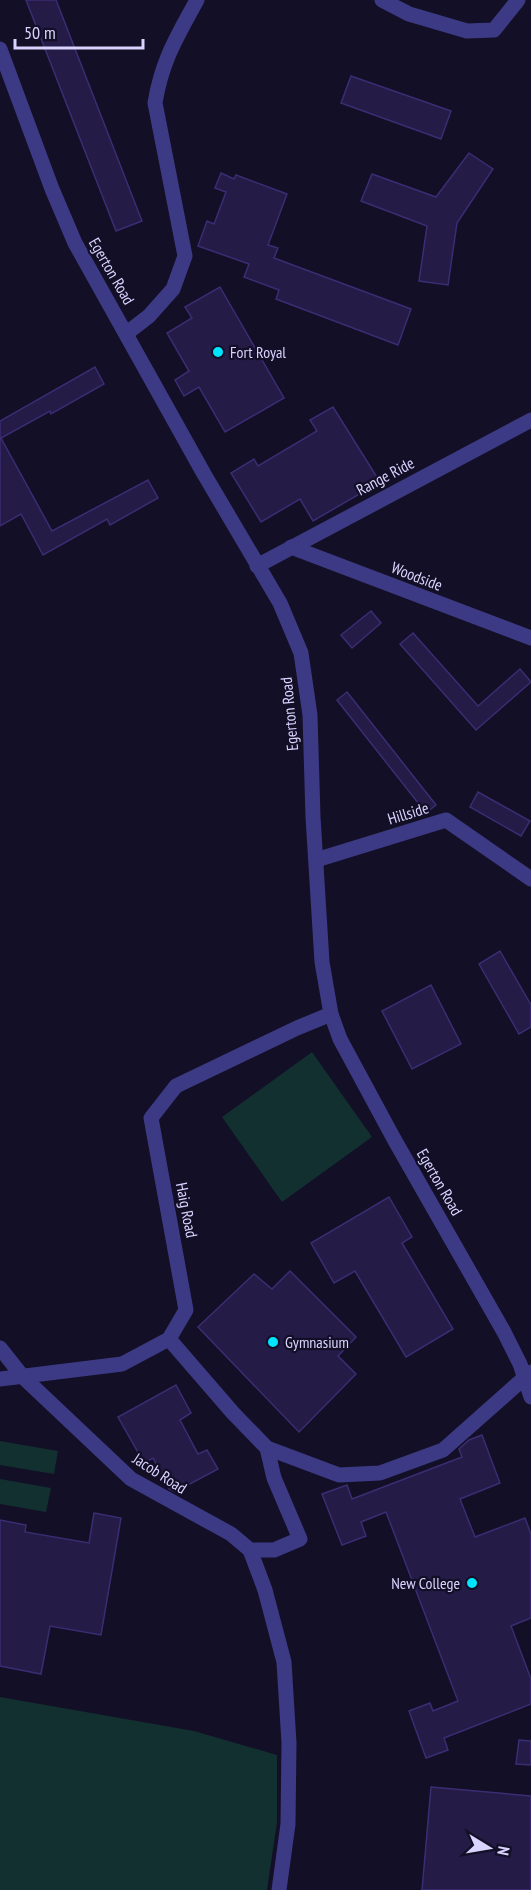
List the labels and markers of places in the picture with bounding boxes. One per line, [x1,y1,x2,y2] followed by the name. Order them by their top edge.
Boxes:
[230,342,286,362] place label: Fort Royal
[211,345,225,359] marker: Fort Royal
[285,1332,349,1352] place label: Gymnasium
[266,1335,280,1349] marker: Gymnasium
[391,1573,460,1593] place label: New College
[465,1576,479,1590] marker: New College

